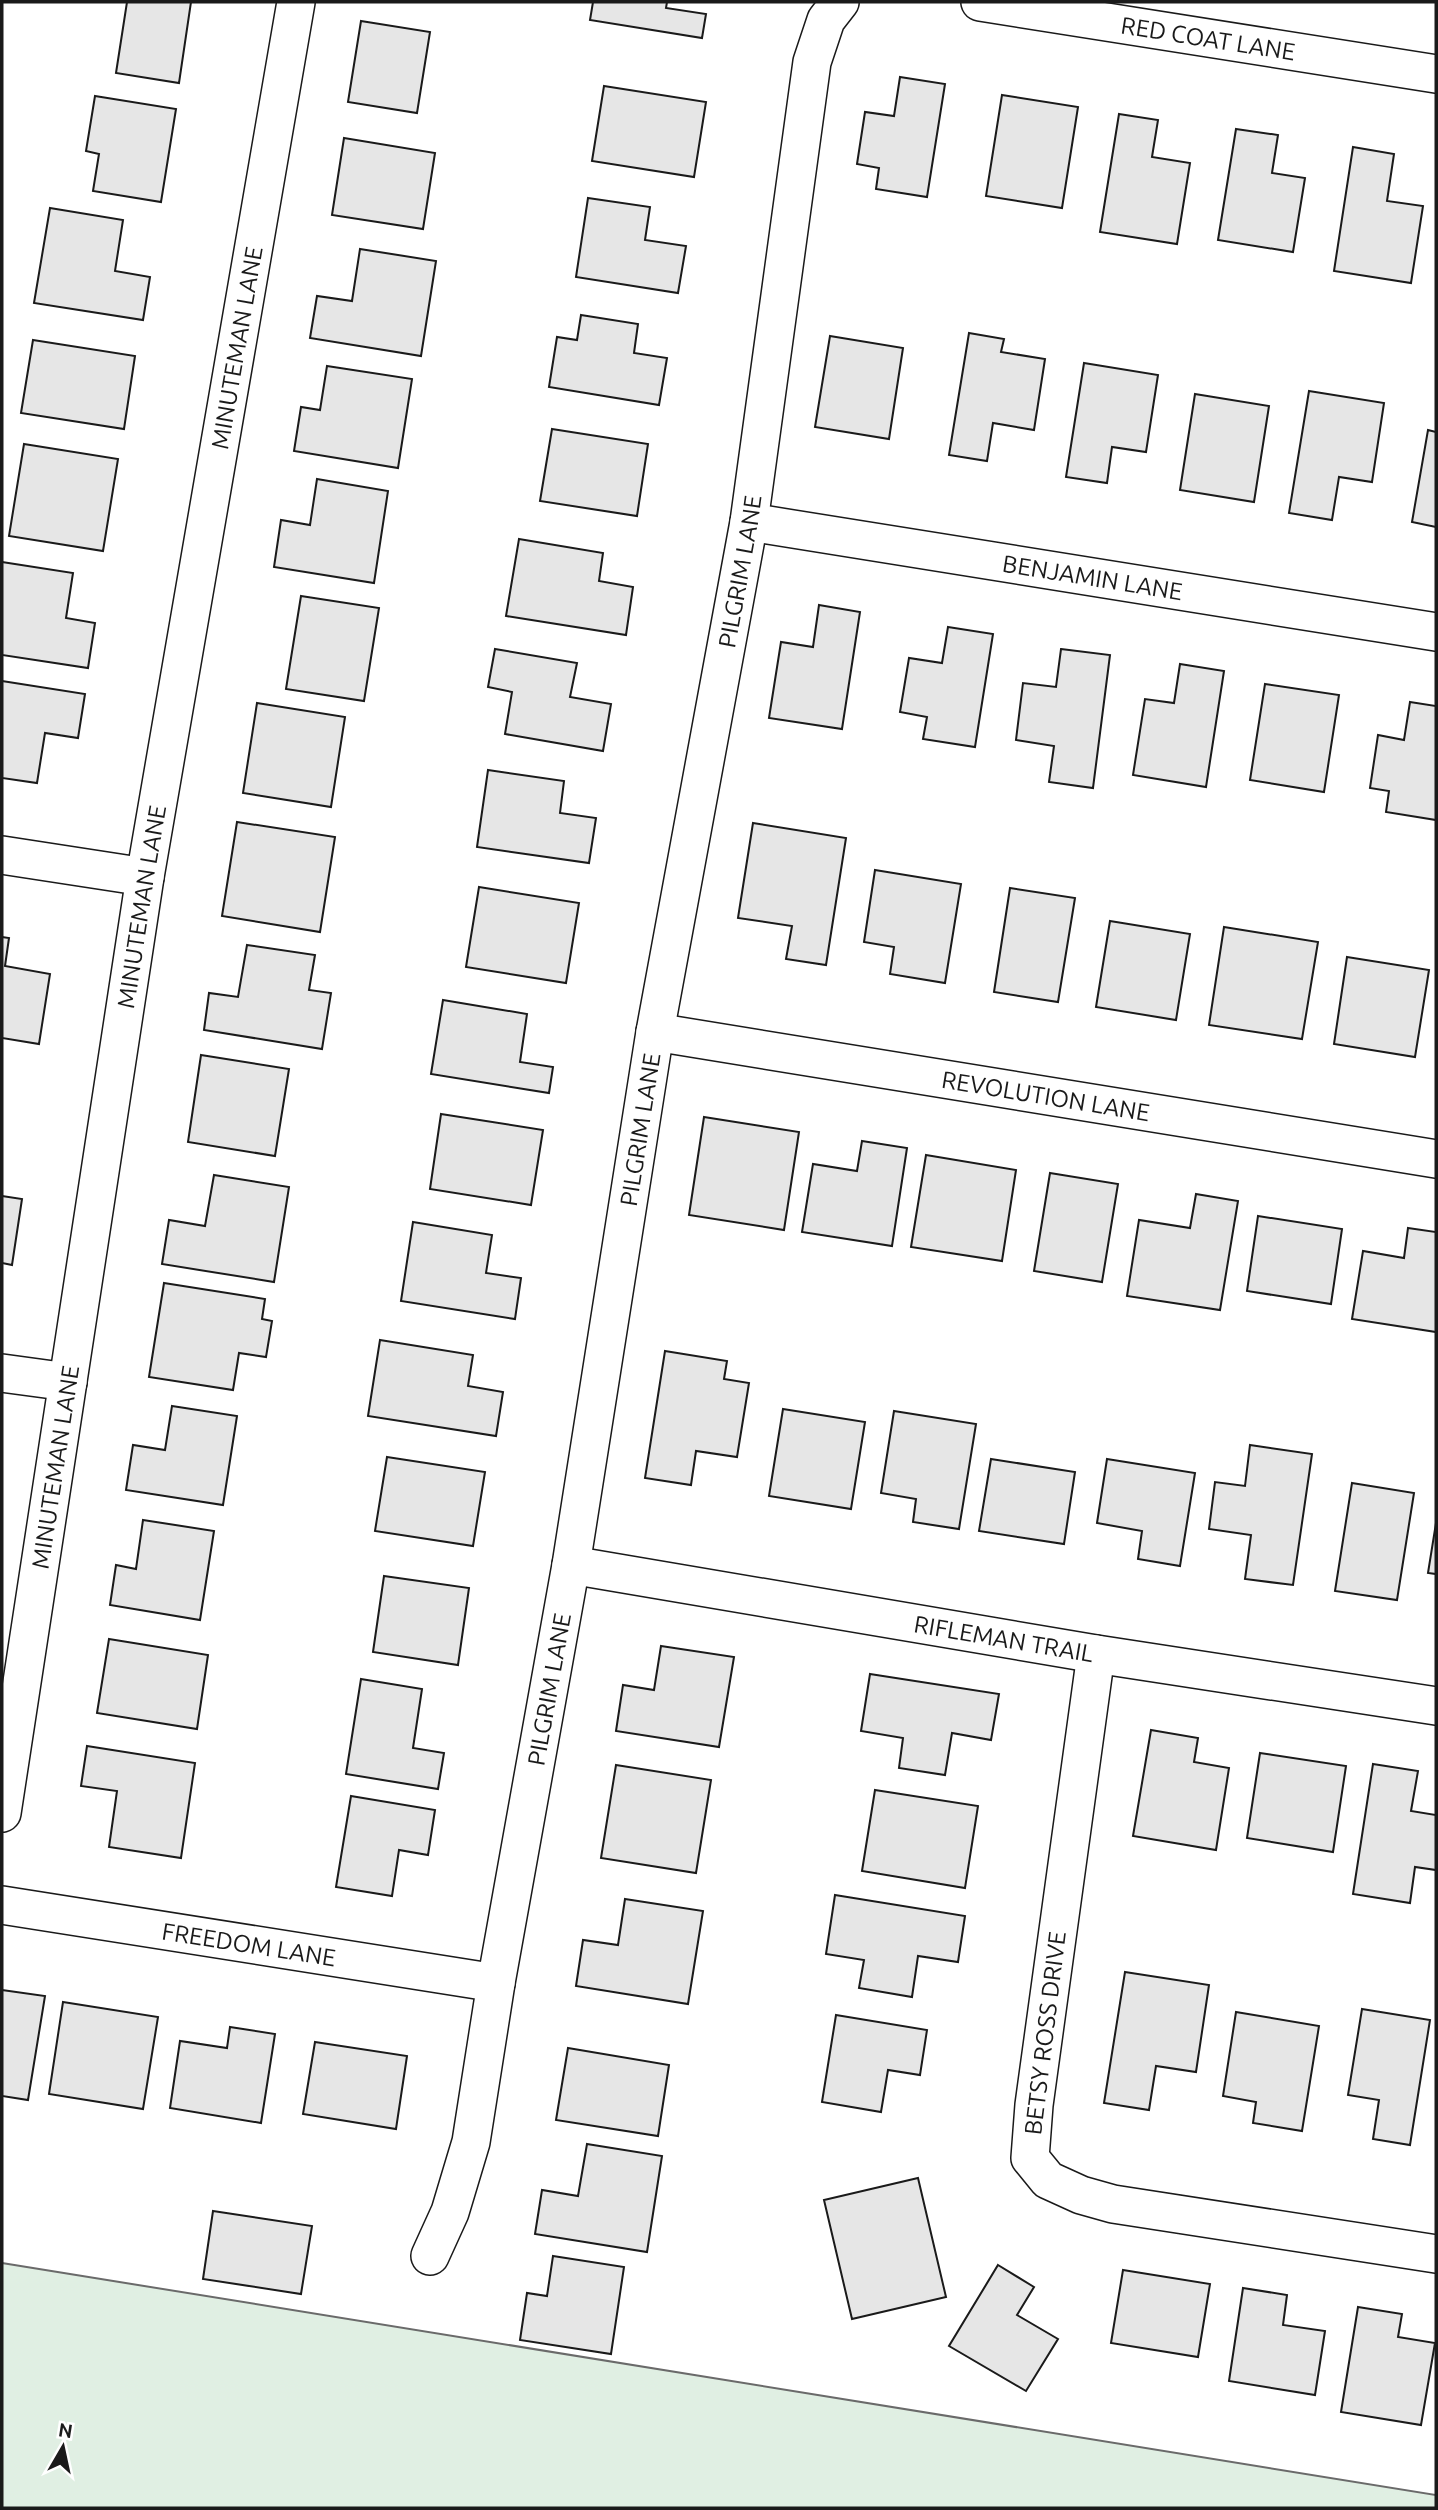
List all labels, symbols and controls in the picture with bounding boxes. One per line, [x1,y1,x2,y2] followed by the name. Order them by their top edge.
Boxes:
[1119,11,1297,65] street label: RED COAT LANE
[206,244,267,451] street label: MINUTEMAN LANE
[713,493,766,650] street label: PILGRIM LANE
[1001,549,1185,605] street label: BENJAMIN LANE
[112,803,171,1010] street label: MINUTEMAN LANE
[614,1051,665,1208] street label: PILGRIM LANE
[940,1065,1152,1126] street label: REVOLUTION LANE
[26,1363,84,1571] street label: MINUTEMAN LANE
[912,1610,1096,1667] street label: RIFLEMAN TRAIL
[522,1611,576,1767] street label: PILGRIM LANE
[160,1917,338,1971] street label: FREEDOM LANE
[1019,1930,1071,2136] street label: BETSY ROSS DRIVE
[28,2412,98,2482] north arrow
[57,2418,74,2442] text: N

